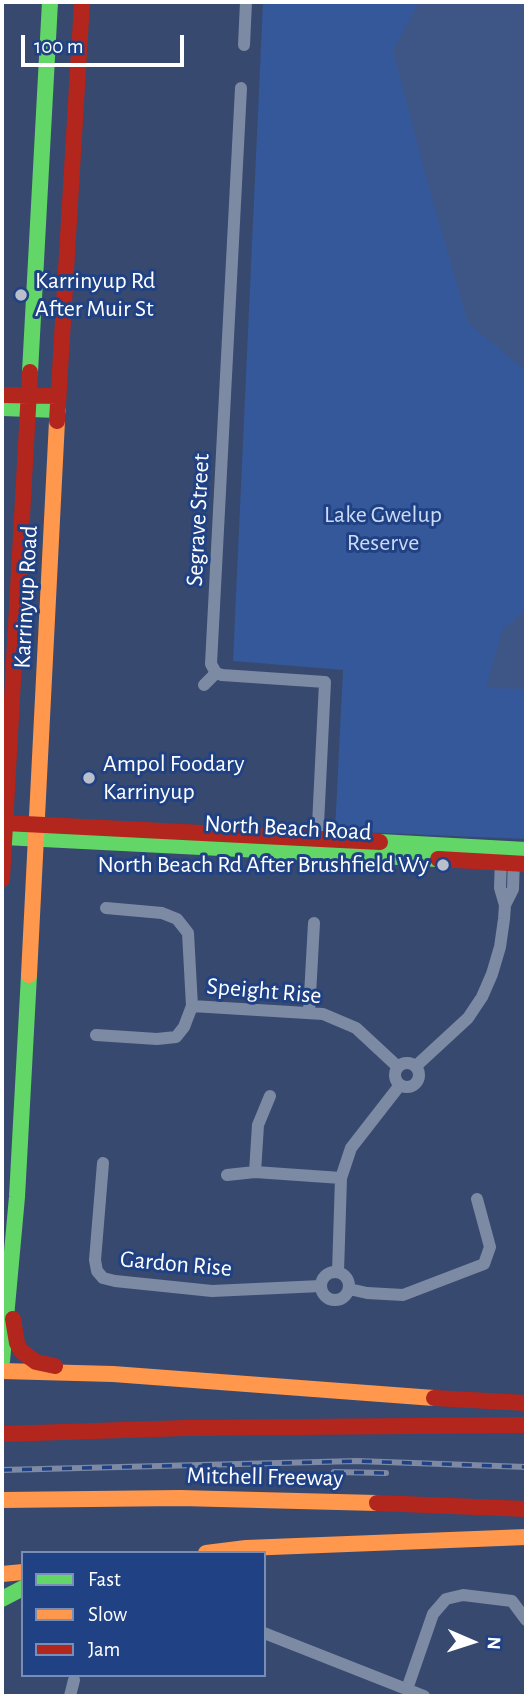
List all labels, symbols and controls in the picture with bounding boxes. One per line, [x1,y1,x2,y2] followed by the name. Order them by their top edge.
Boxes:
[24,21,187,65] scale bar
[34,36,84,57] text: 100 m
[35,267,156,323] place label: Karrinyup Rd After Muir St
[13,287,29,303] marker: Karrinyup Rd After Muir St
[180,453,216,587] street label: Segrave Street
[324,501,442,557] park label: Lake Gwelup Reserve
[8,525,44,669] street label: Karrinyup Road
[103,750,244,806] place label: Ampol Foodary Karrinyup
[81,770,97,786] marker: Ampol Foodary Karrinyup
[204,809,372,847] street label: North Beach Road
[97,851,429,879] place label: North Beach Rd After Brushfield Wy
[435,857,451,873] marker: North Beach Rd After Brushfield Wy
[205,972,323,1010] street label: Speight Rise
[119,1245,233,1283] street label: Gardon Rise
[186,1461,344,1493] street label: Mitchell Freeway
[21,1551,266,1677] legend
[88,1569,121,1590] text: Fast
[88,1604,127,1625] text: Slow
[437,1607,507,1677] north arrow
[484,1636,503,1650] text: N
[88,1639,120,1660] text: Jam

